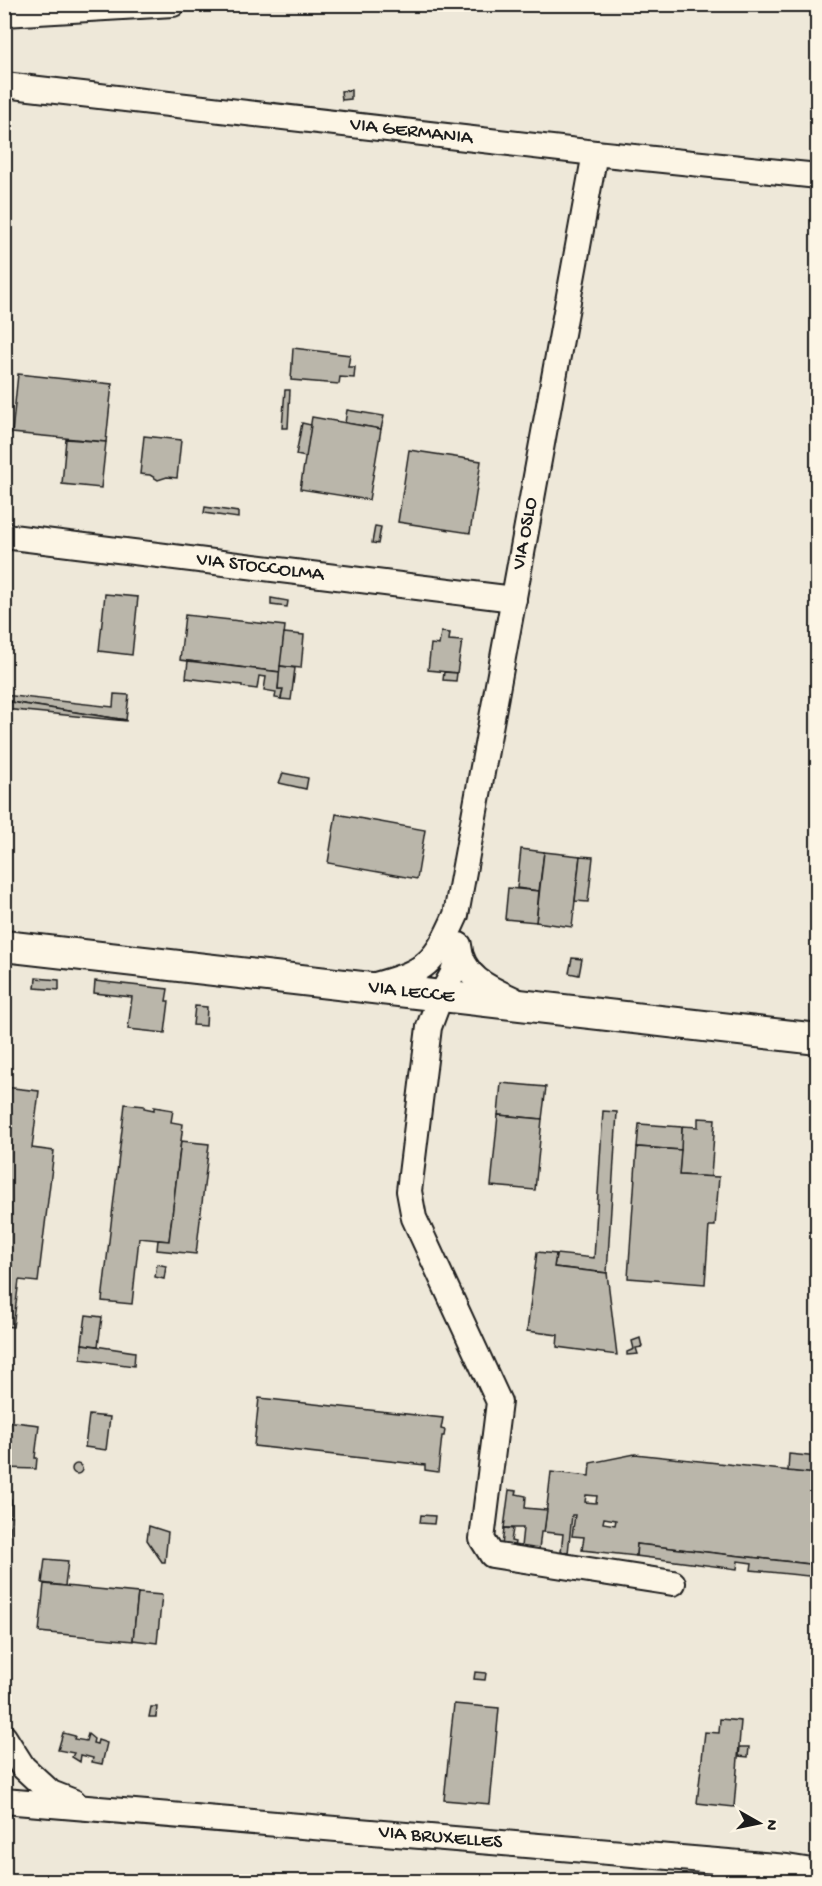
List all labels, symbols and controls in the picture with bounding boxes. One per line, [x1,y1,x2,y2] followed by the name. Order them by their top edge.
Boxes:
[348,113,475,150] street label: VIA GERMANIA
[508,496,543,573] street label: VIA OSLO
[194,548,326,587] street label: VIA STOCCOLMA
[366,976,457,1009] street label: VIA LECCE
[729,1793,789,1853] north arrow
[760,1818,781,1832] text: N
[377,1821,504,1855] street label: VIA BRUXELLES

